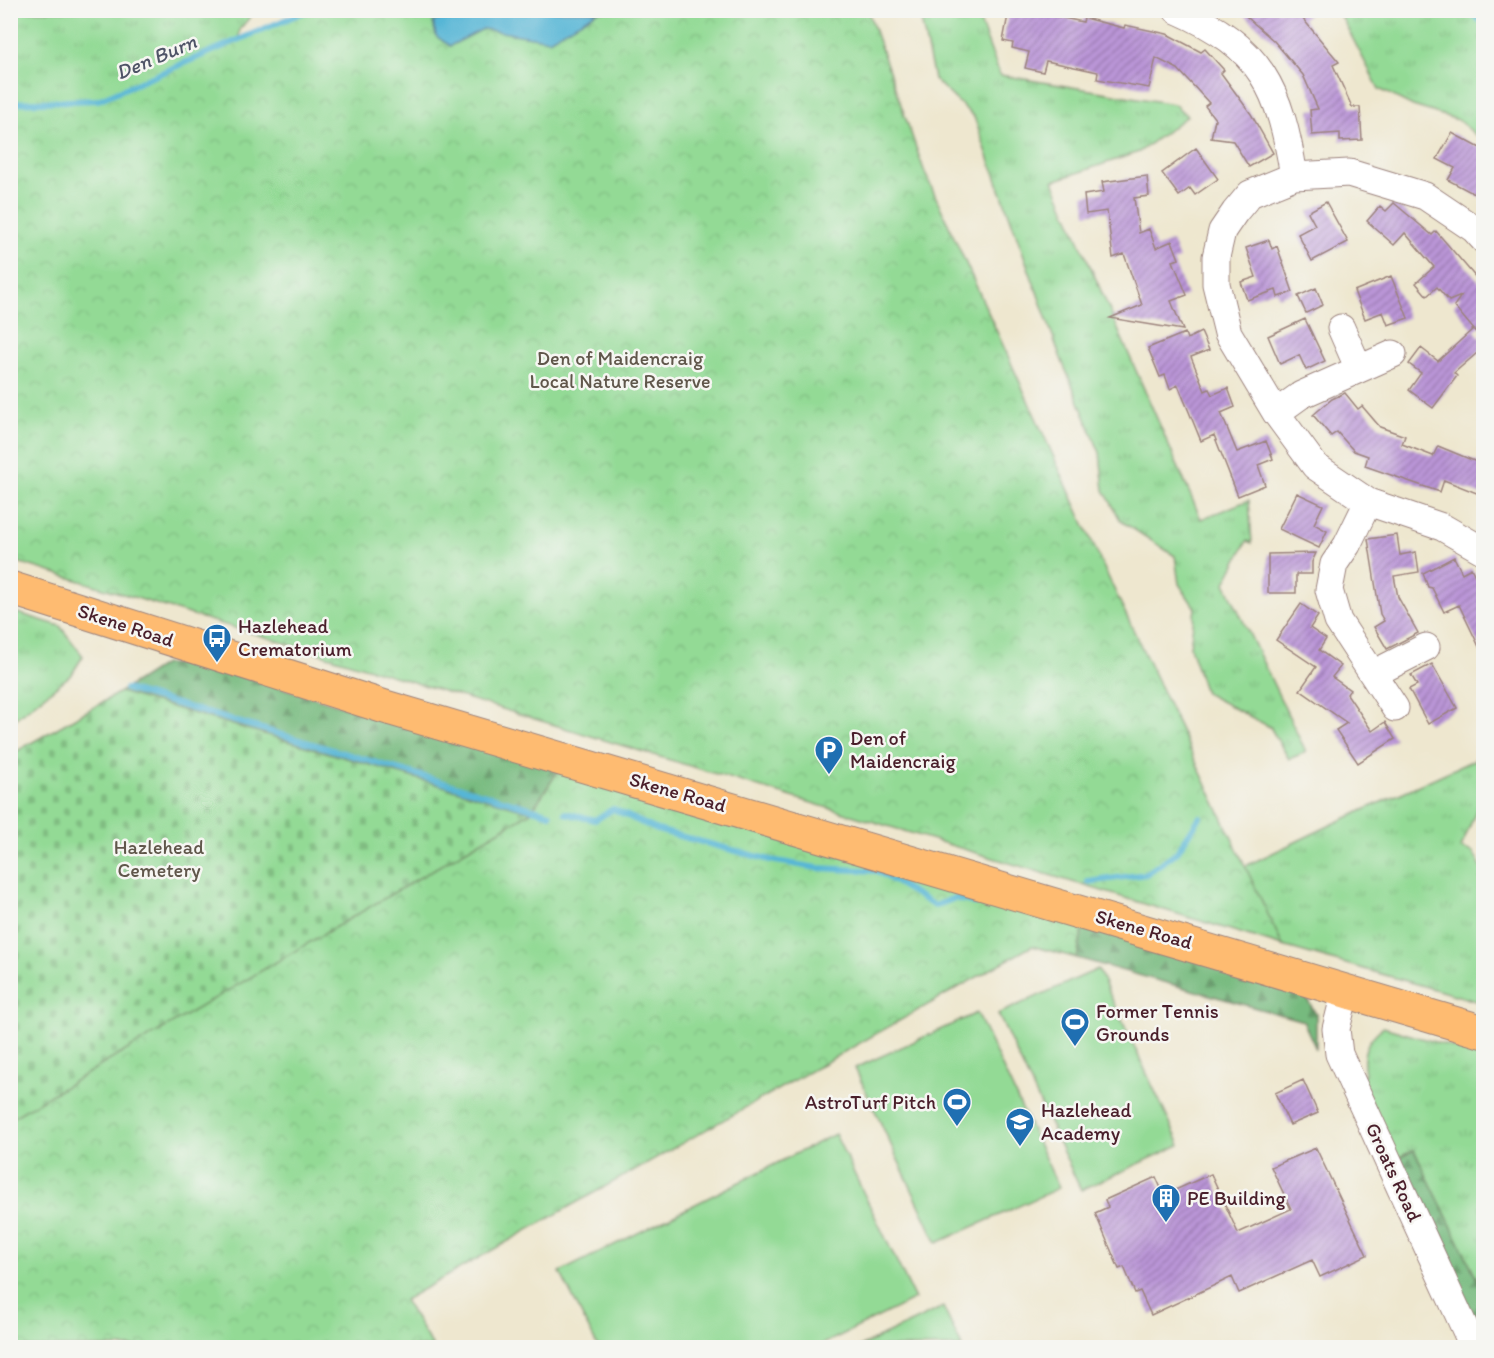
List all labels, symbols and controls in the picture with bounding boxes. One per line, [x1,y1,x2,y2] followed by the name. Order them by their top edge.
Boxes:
[112,28,201,85] water label: Den Burn
[530,346,710,393] park label: Den of Maidencraig Local Nature Reserve
[75,598,177,652] street label: Skene Road
[238,614,352,661] place label: Hazlehead Crematorium
[201,622,233,664] bus stop icon: Hazlehead Crematorium
[850,726,956,773] place label: Den of Maidencraig
[813,734,845,776] parking icon: Den of Maidencraig
[627,767,729,817] street label: Skene Road
[114,835,204,882] park label: Hazlehead Cemetery
[1093,904,1195,954] street label: Skene Road
[1096,999,1219,1046] place label: Former Tennis Grounds
[1059,1006,1091,1048] sports icon: Former Tennis Grounds
[941,1086,973,1128] sports icon: AstroTurf Pitch
[805,1090,936,1114] place label: AstroTurf Pitch
[1041,1098,1131,1145] place label: Hazlehead Academy
[1004,1106,1036,1148] school or university icon: Hazlehead Academy
[1361,1119,1427,1225] street label: Groats Road
[1150,1182,1182,1224] building icon: PE Building
[1187,1186,1287,1210] place label: PE Building

